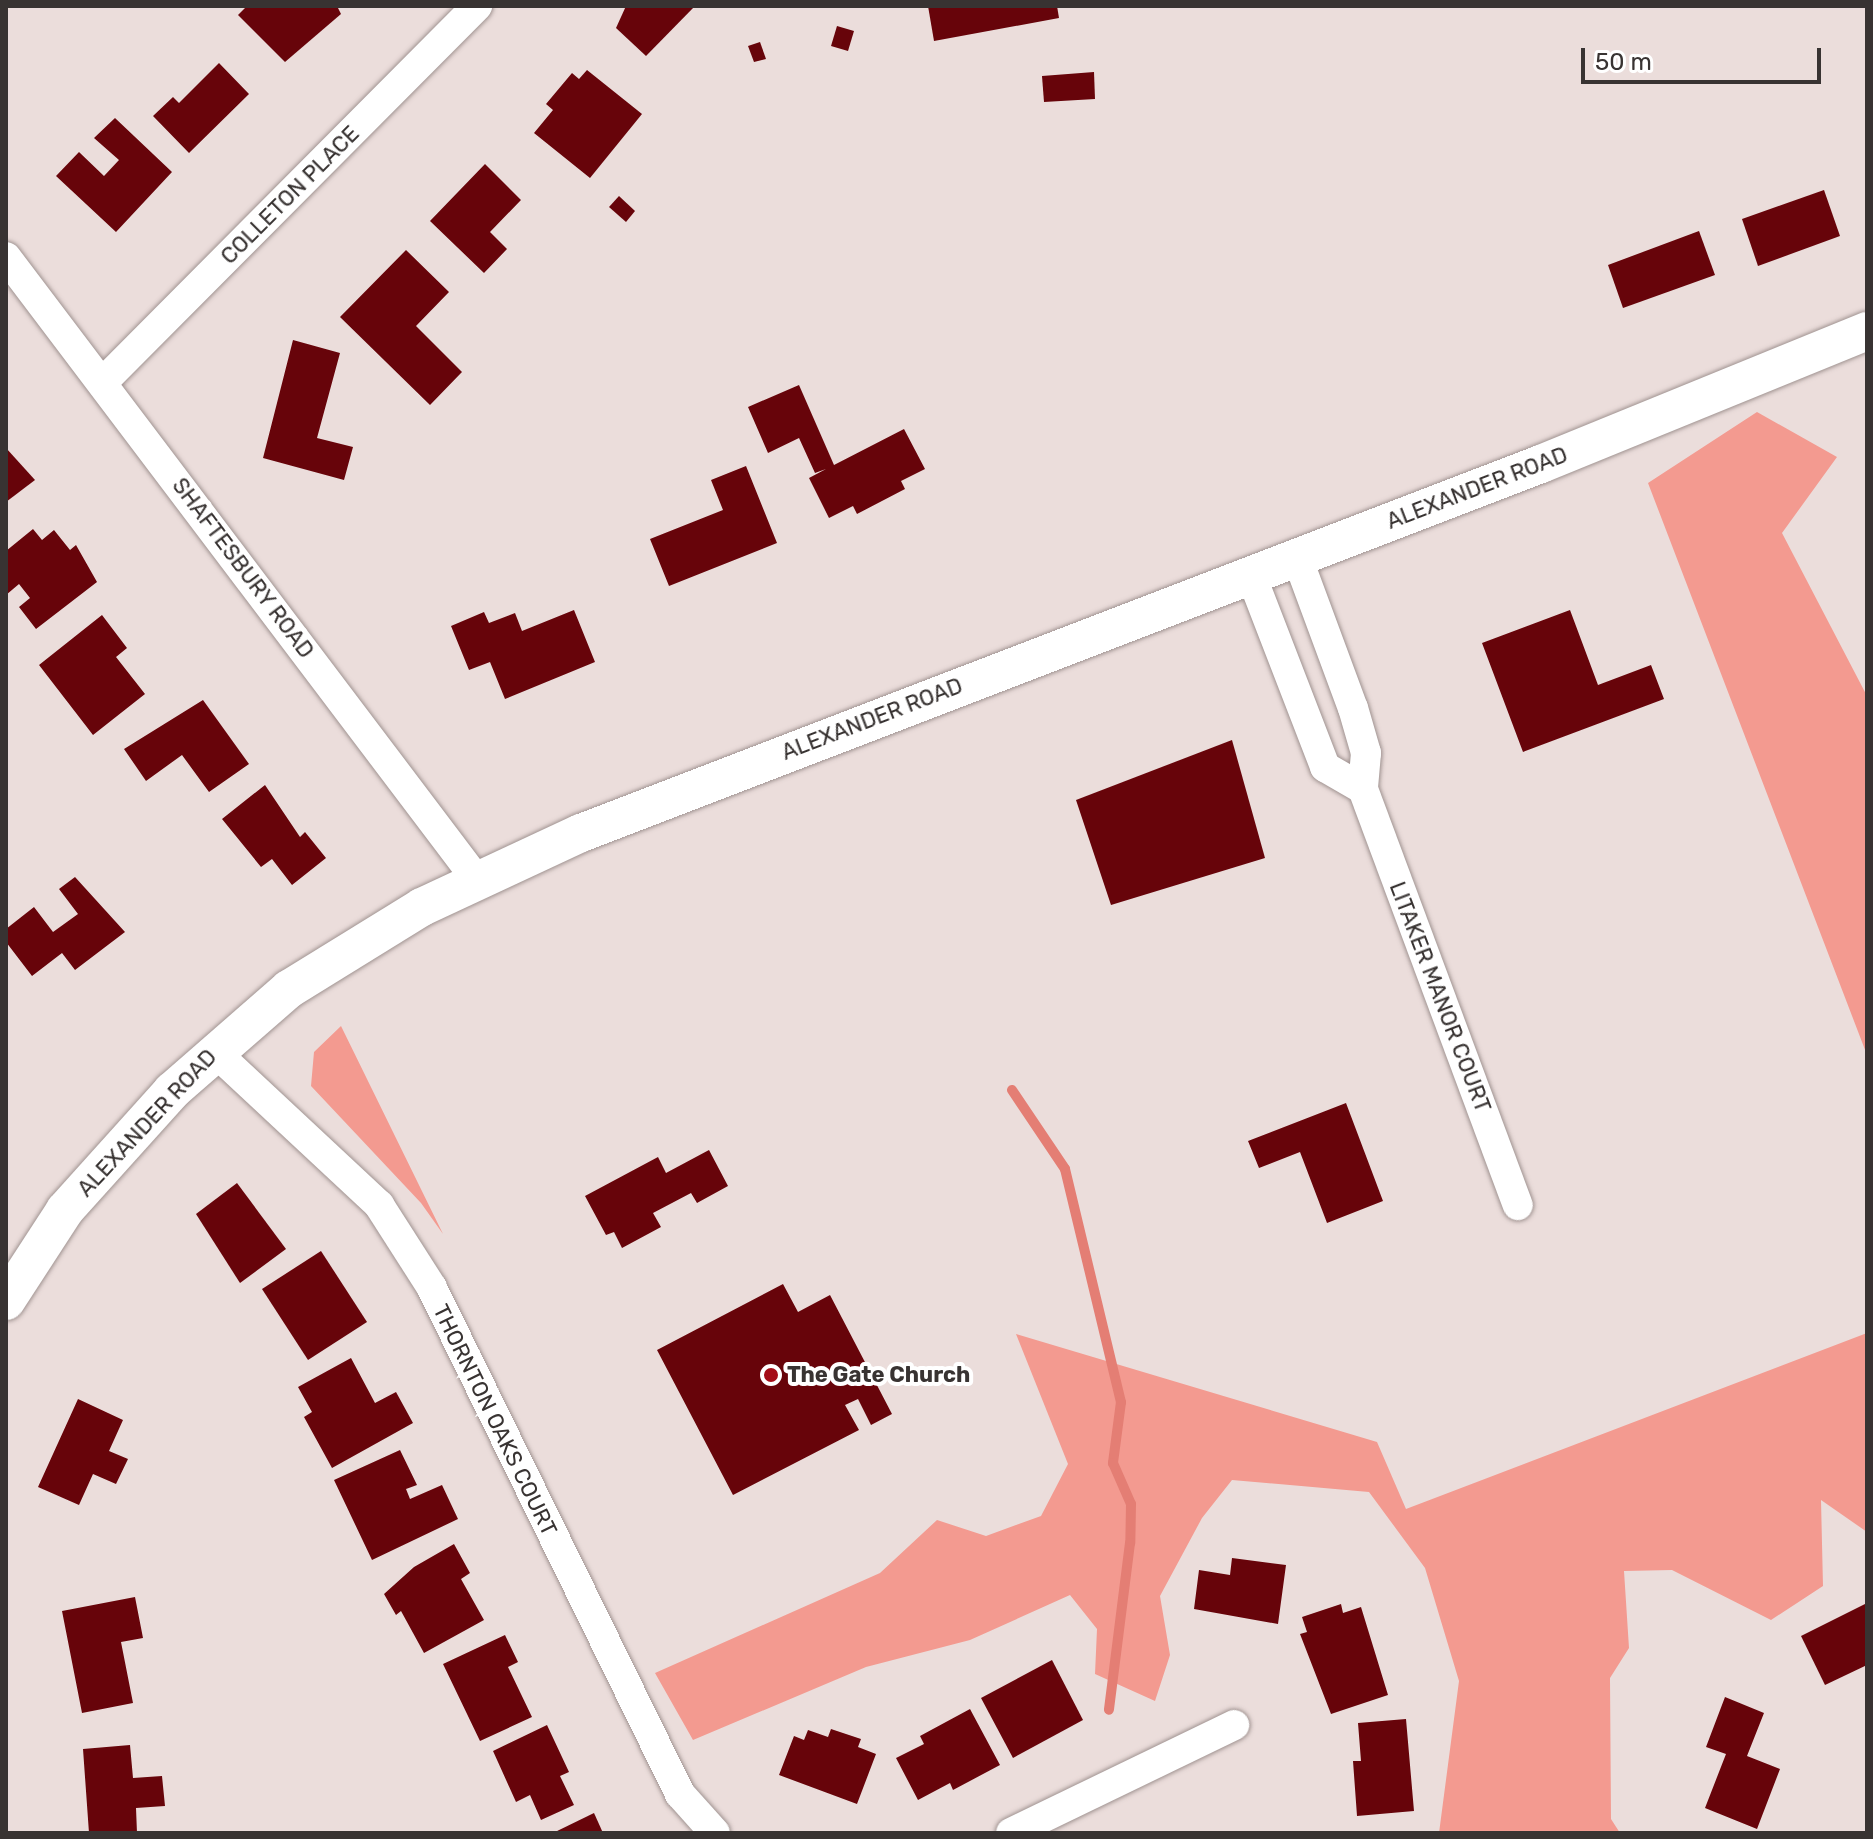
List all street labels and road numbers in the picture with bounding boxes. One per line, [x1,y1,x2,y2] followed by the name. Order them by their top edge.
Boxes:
[215,120,365,270] street label: COLLETON PLACE
[1383,441,1571,535] street label: ALEXANDER ROAD
[166,473,320,663] street label: SHAFTESBURY ROAD
[778,672,966,766] street label: ALEXANDER ROAD
[1384,878,1496,1116] street label: LITAKER MANOR COURT
[72,1044,222,1202] street label: ALEXANDER ROAD
[427,1300,563,1540] street label: THORNTON OAKS COURT

